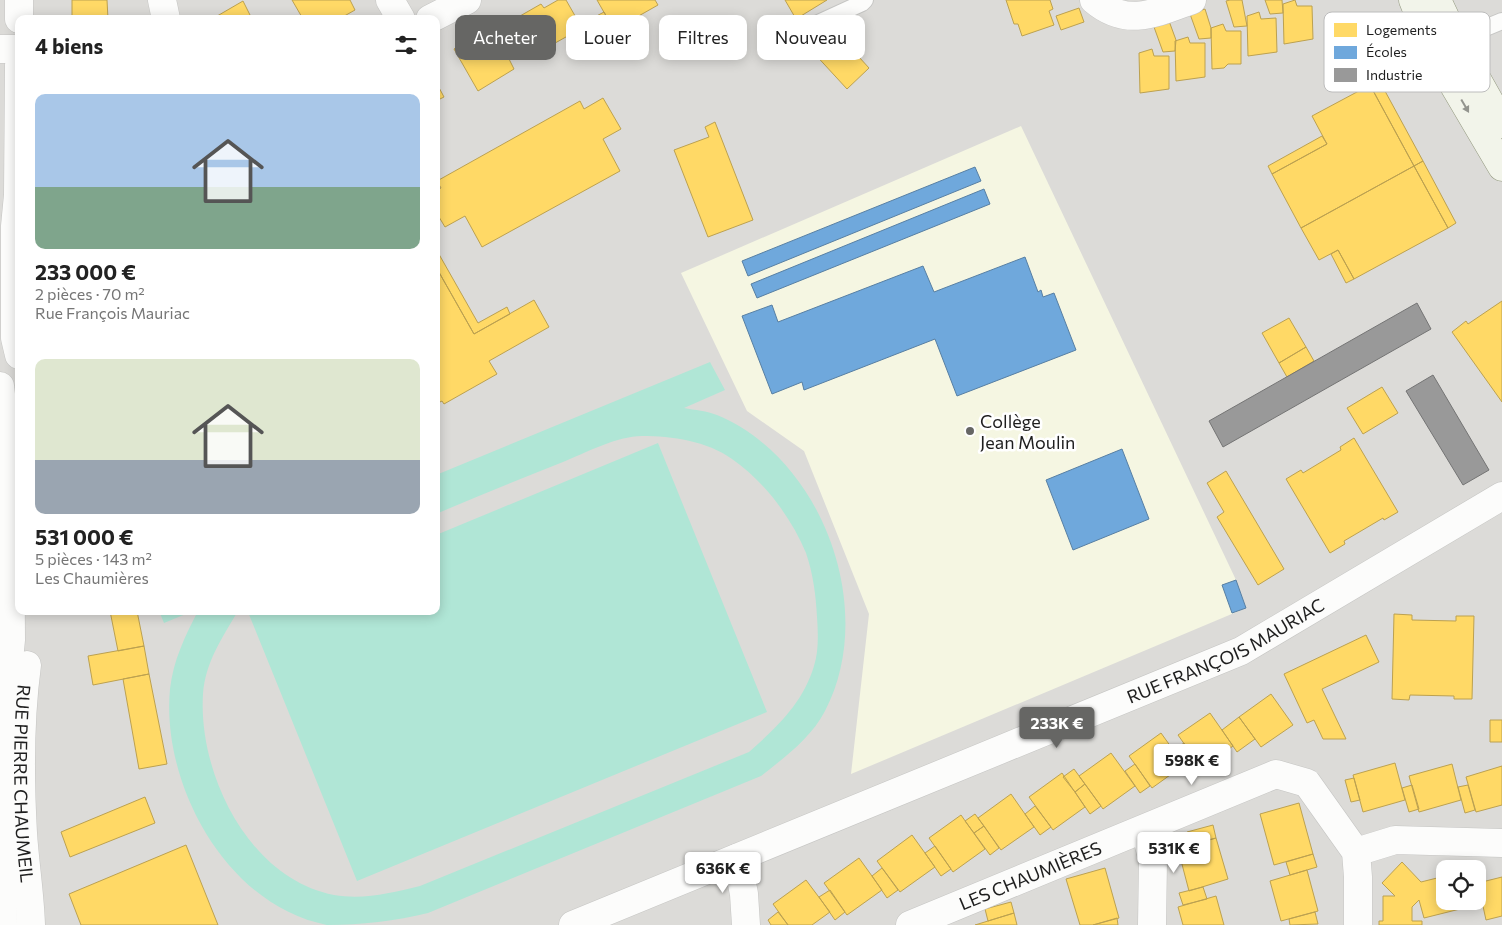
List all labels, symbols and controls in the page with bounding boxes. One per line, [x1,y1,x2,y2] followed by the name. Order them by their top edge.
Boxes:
[1324,12,1490,92] legend
[455,15,556,60] chip: Acheter
[566,15,649,60] chip: Louer
[659,15,747,60] chip: Filtres
[757,15,865,60] chip: Nouveau
[1366,21,1437,38] text: Logements
[392,31,420,59] icon: filters
[35,33,103,58] text: 4 biens
[1366,43,1407,60] text: Écoles
[1366,66,1423,83] text: Industrie
[1461,100,1470,113] one-way arrow
[183,126,273,216] icon: home
[35,259,136,284] text: 233 000 €
[35,284,145,303] text: 2 pièces · 70 m²
[35,303,190,322] text: Rue François Mauriac
[183,391,273,481] icon: home
[980,410,1075,453] place label: Collège Jean Moulin
[964,425,976,437] marker: Collège Jean Moulin
[35,524,134,549] text: 531 000 €
[35,549,152,568] text: 5 pièces · 143 m²
[35,568,149,587] text: Les Chaumières
[1123,593,1328,708] street label: RUE FRANÇOIS MAURIAC
[10,684,39,884] street label: RUE PIERRE CHAUMEIL
[1016,706,1098,749] pin: 233K €
[1030,713,1084,732] text: 233K €
[1151,744,1233,786] pin: 598K €
[1165,750,1219,769] text: 598K €
[1133,832,1215,874] pin: 531K €
[956,836,1105,915] street label: LES CHAUMIÈRES
[1148,838,1200,857] text: 531K €
[682,852,764,894] pin: 636K €
[696,858,750,877] text: 636K €
[1436,860,1486,910] map controls
[1436,860,1486,910] button: locate

